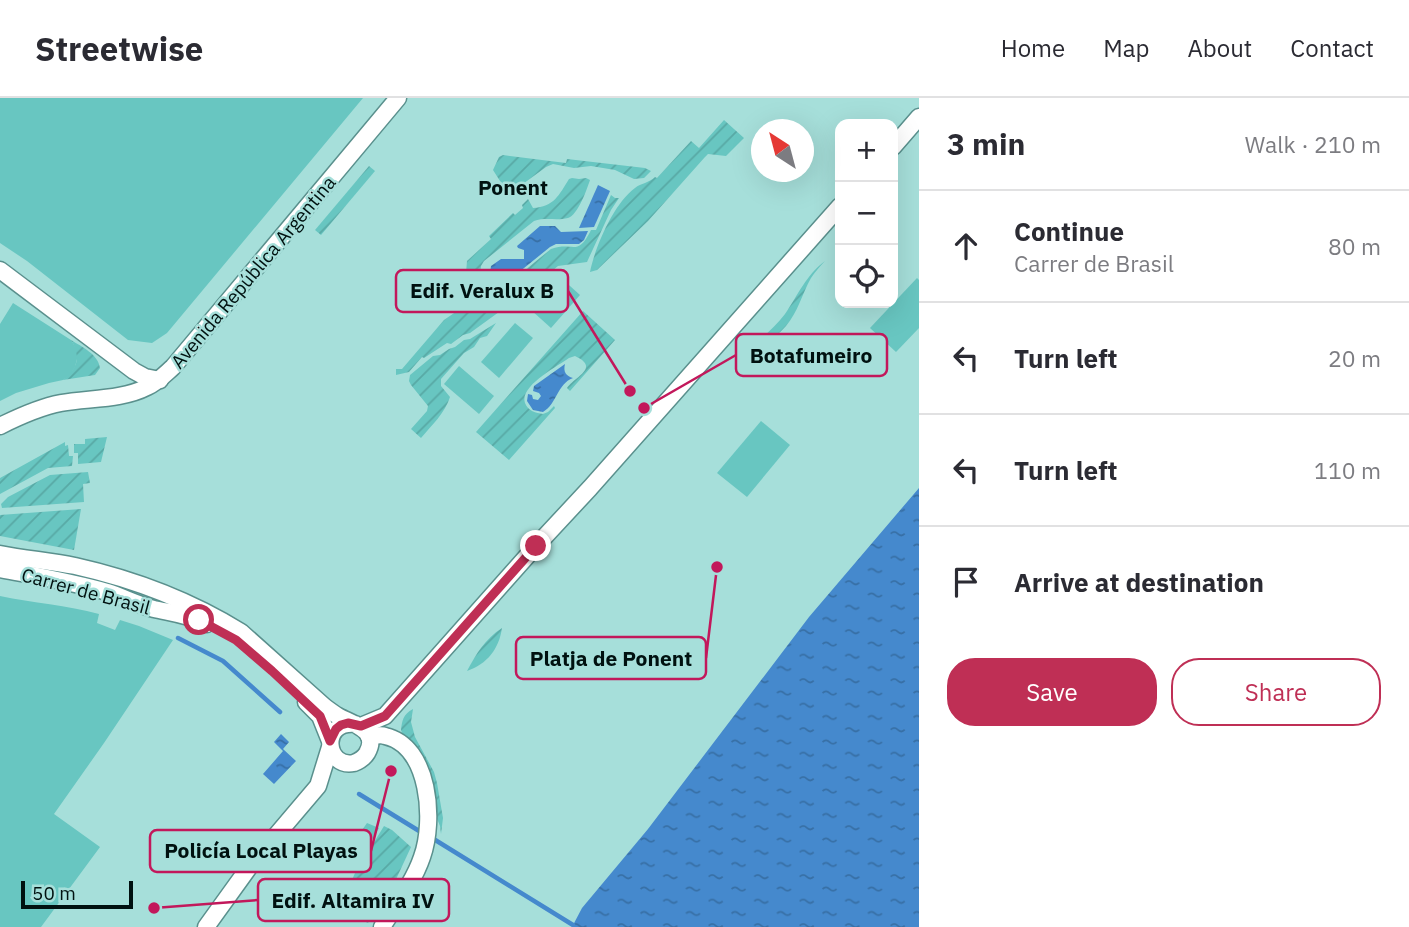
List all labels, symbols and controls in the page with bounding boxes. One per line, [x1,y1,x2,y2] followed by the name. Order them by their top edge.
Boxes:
[35,27,203,70] text: Streetwise
[1001,32,1065,64] text: Home
[1103,32,1149,64] text: Map
[1187,32,1252,64] text: About
[1290,32,1374,64] text: Contact
[751,119,814,182] north arrow
[835,119,898,308] map controls
[835,119,898,182] button: +
[947,124,1025,163] text: 3 min
[1245,129,1381,159] text: Walk · 210 m
[165,171,341,373] street label: Avenida República Argentina
[478,173,548,201] district label: Ponent
[835,182,898,245] button: −
[1014,214,1124,248] text: Continue
[947,227,985,265] icon: ahead
[1328,231,1381,261] text: 80 m
[835,245,898,308] button: locate
[1014,248,1174,278] text: Carrer de Brasil
[396,270,568,312] callout: Edif. Veralux B
[410,276,554,304] text: Edif. Veralux B
[736,334,887,376] callout: Botafumeiro
[947,339,985,377] icon: left
[750,341,872,369] text: Botafumeiro
[1014,341,1117,375] text: Turn left
[1328,343,1381,373] text: 20 m
[947,451,985,489] icon: left
[1014,453,1117,487] text: Turn left
[1314,455,1381,485] text: 110 m
[520,530,551,561] route end
[19,562,153,620] street label: Carrer de Brasil
[947,563,985,601] icon: arrive
[1014,565,1264,599] text: Arrive at destination
[183,604,214,635] route start
[516,637,706,679] callout: Platja de Ponent
[530,644,692,672] text: Platja de Ponent
[947,658,1157,726] button: Save
[1171,658,1381,726] button: Share
[150,830,371,872] callout: Policía Local Playas
[164,836,358,864] text: Policía Local Playas
[21,878,133,910] scale bar
[258,879,449,921] callout: Edif. Altamira IV
[32,881,76,905] text: 50 m
[272,886,435,914] text: Edif. Altamira IV

